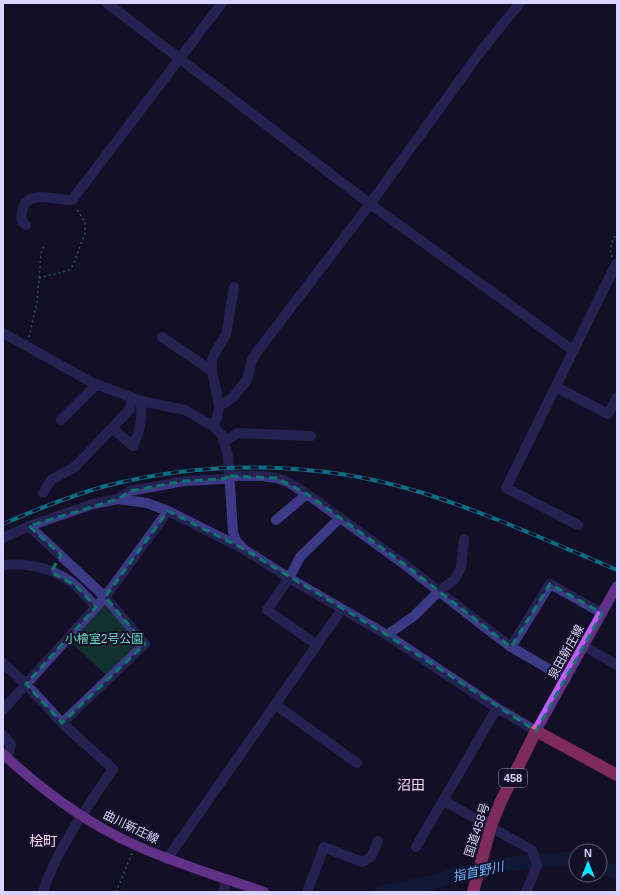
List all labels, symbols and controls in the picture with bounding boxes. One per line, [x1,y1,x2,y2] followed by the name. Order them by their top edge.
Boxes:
[545,622,587,682] street label: 泉田新庄線
[65,632,143,646] park label: 小檜室2号公園
[499,769,527,787] road number: 458
[397,777,425,793] district label: 沼田
[462,801,492,859] street label: 国道458号
[101,808,161,846] street label: 曲川新庄線
[29,833,57,849] district label: 桧町
[568,843,608,883] north arrow
[584,847,592,859] text: N
[451,858,507,884] water label: 指首野川

